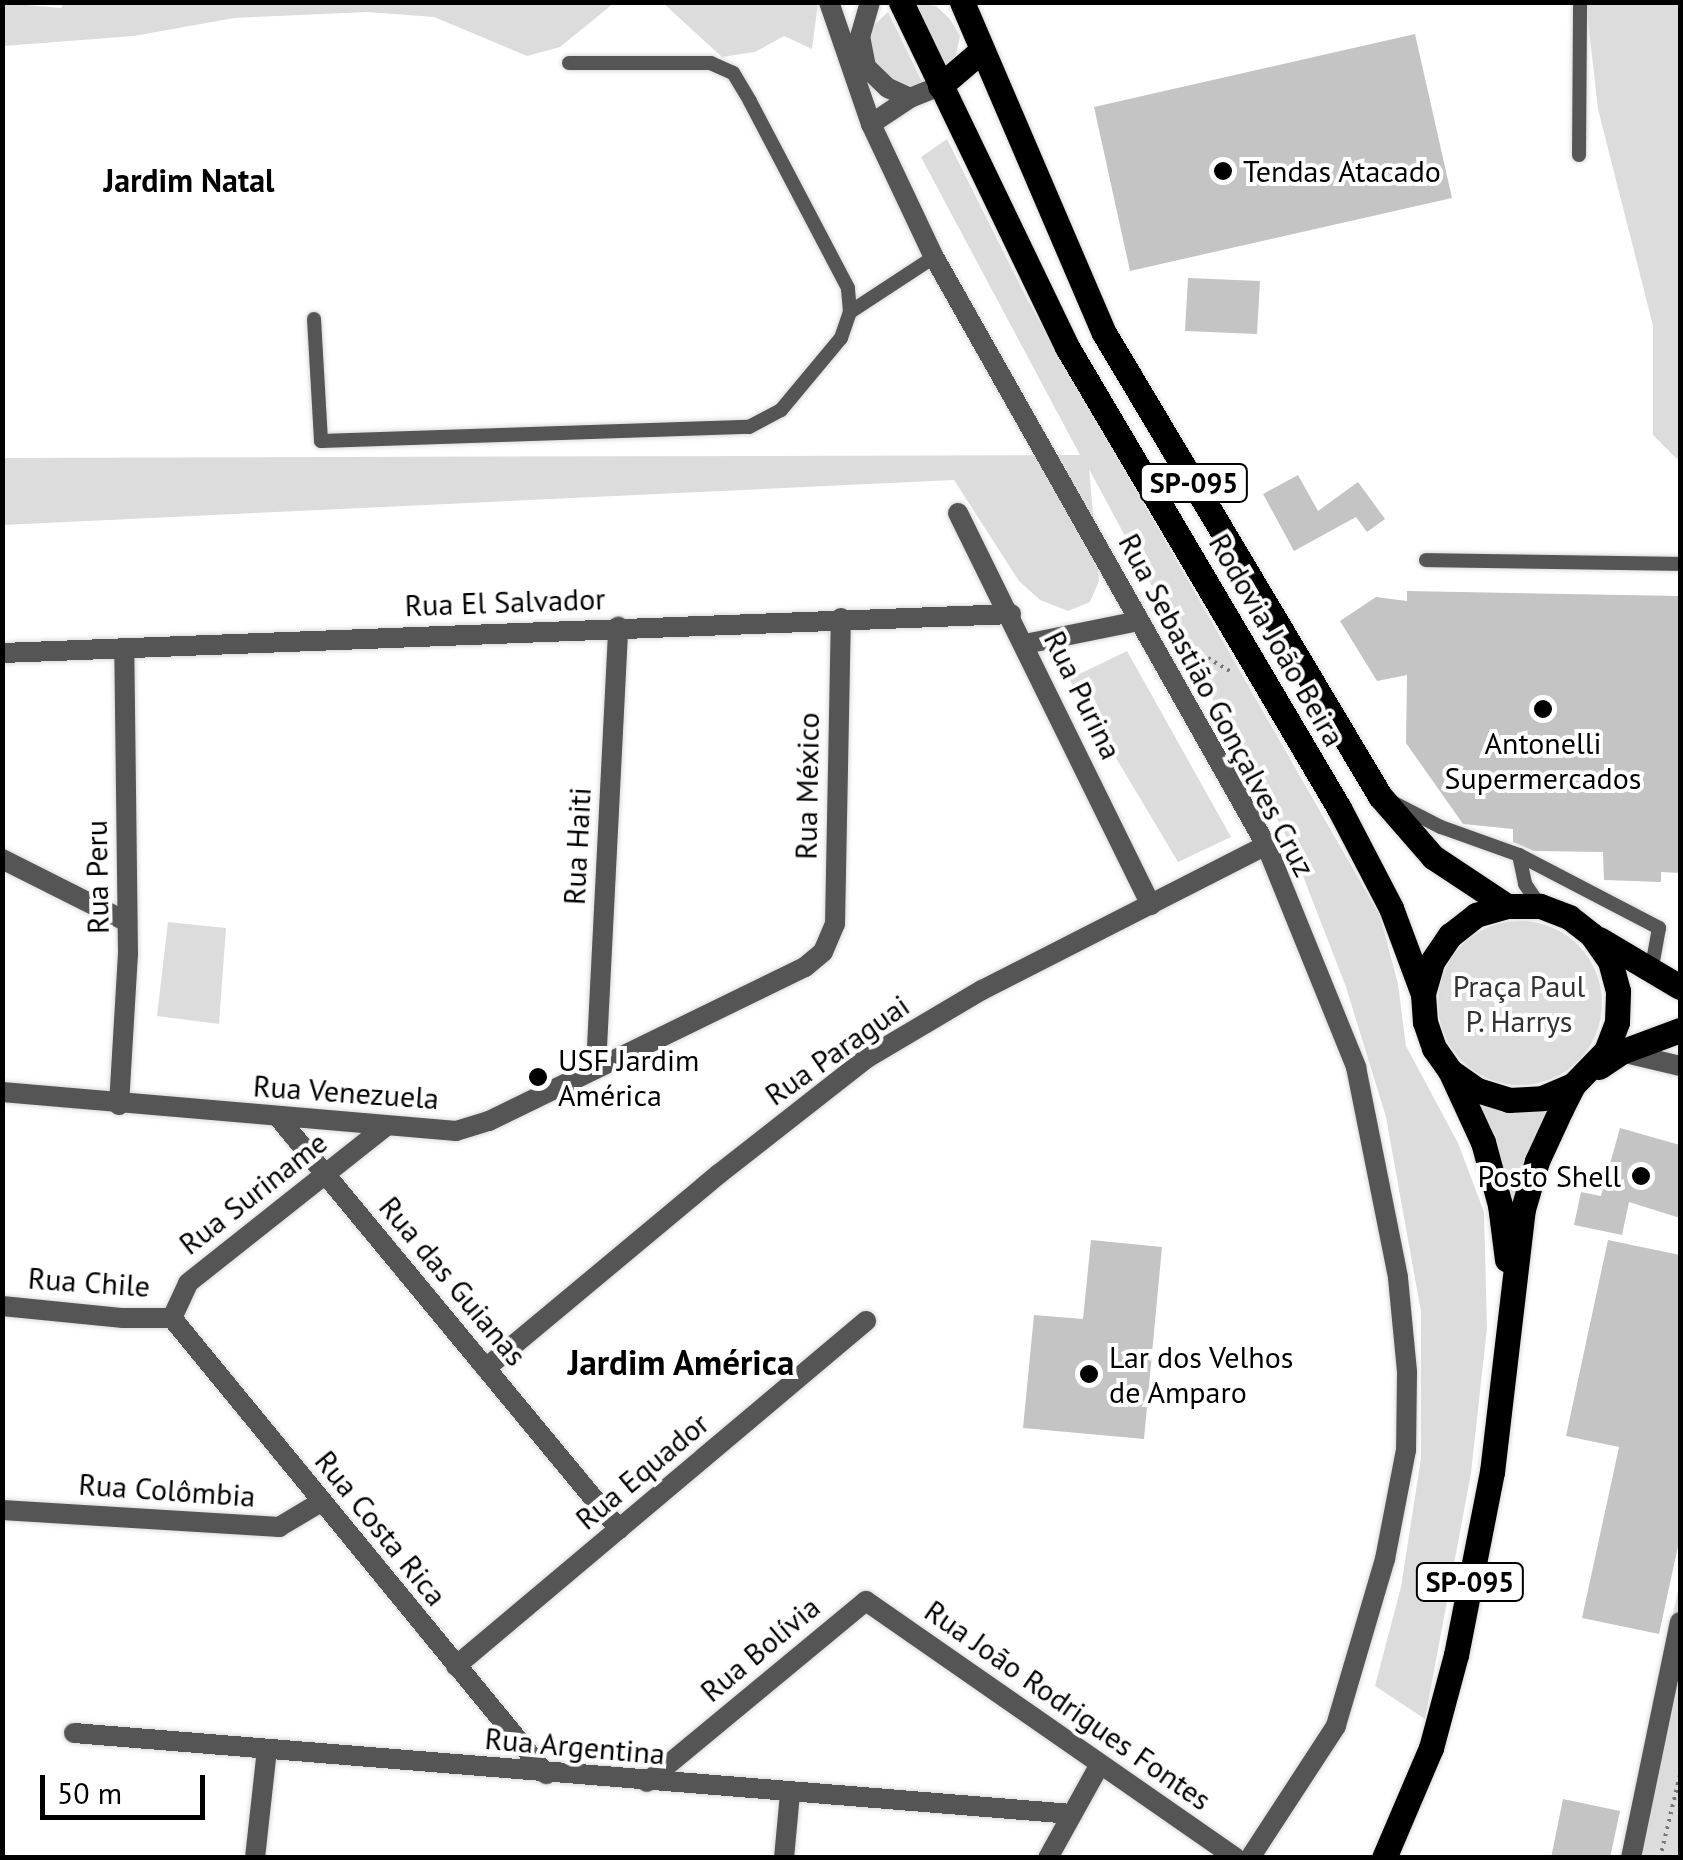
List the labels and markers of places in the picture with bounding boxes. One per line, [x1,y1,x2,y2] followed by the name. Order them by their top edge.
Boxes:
[1243,153,1442,189] place label: Tendas Atacado
[1212,160,1234,182] marker: Tendas Atacado
[1532,698,1554,720] marker: Antonelli Supermercados
[1445,725,1641,796] place label: Antonelli Supermercados
[558,1042,699,1112] place label: USF Jardim América
[527,1066,549,1088] marker: USF Jardim América
[1478,1158,1621,1194] place label: Posto Shell
[1630,1165,1652,1187] marker: Posto Shell
[1109,1339,1294,1410] place label: Lar dos Velhos de Amparo
[1078,1363,1100,1385] marker: Lar dos Velhos de Amparo

